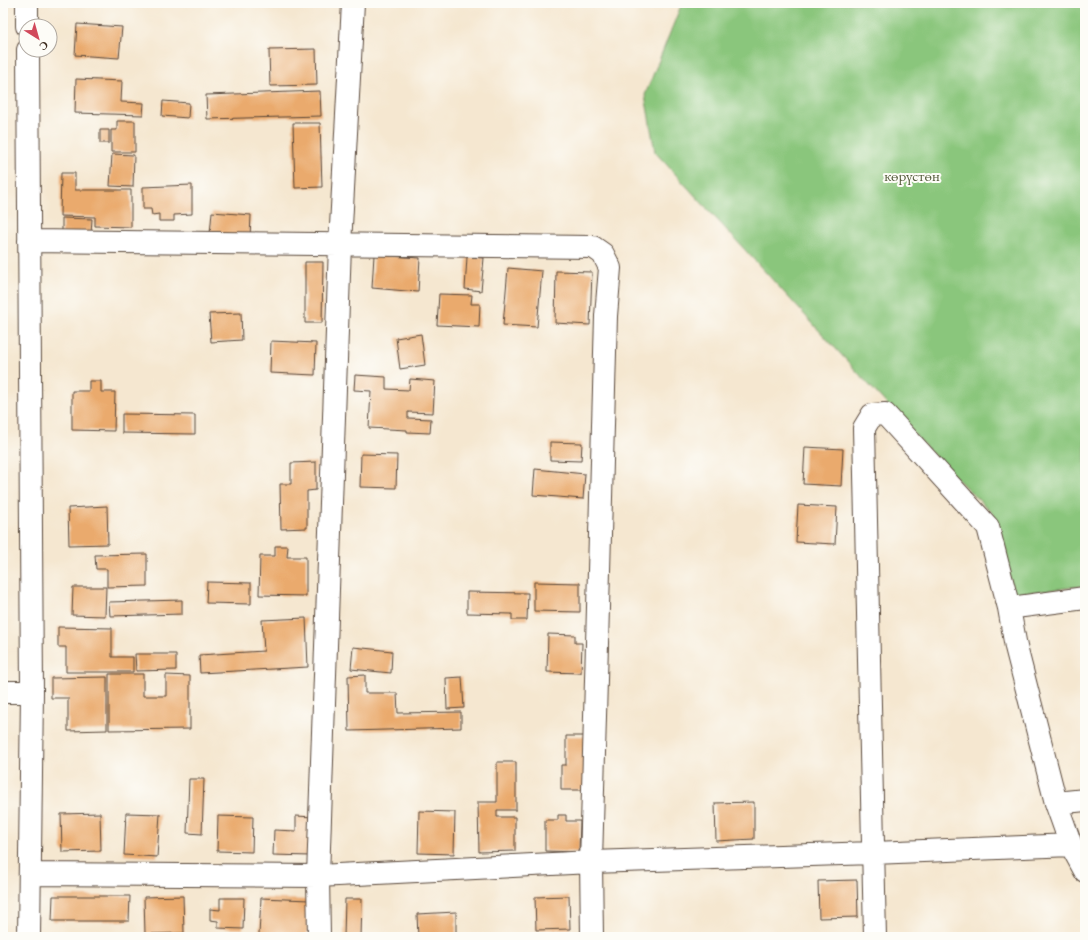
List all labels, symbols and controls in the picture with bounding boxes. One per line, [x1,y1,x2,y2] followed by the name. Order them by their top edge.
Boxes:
[18,18,58,58] north arrow
[37,38,51,54] text: С
[884,166,940,185] park label: көрүстөн

